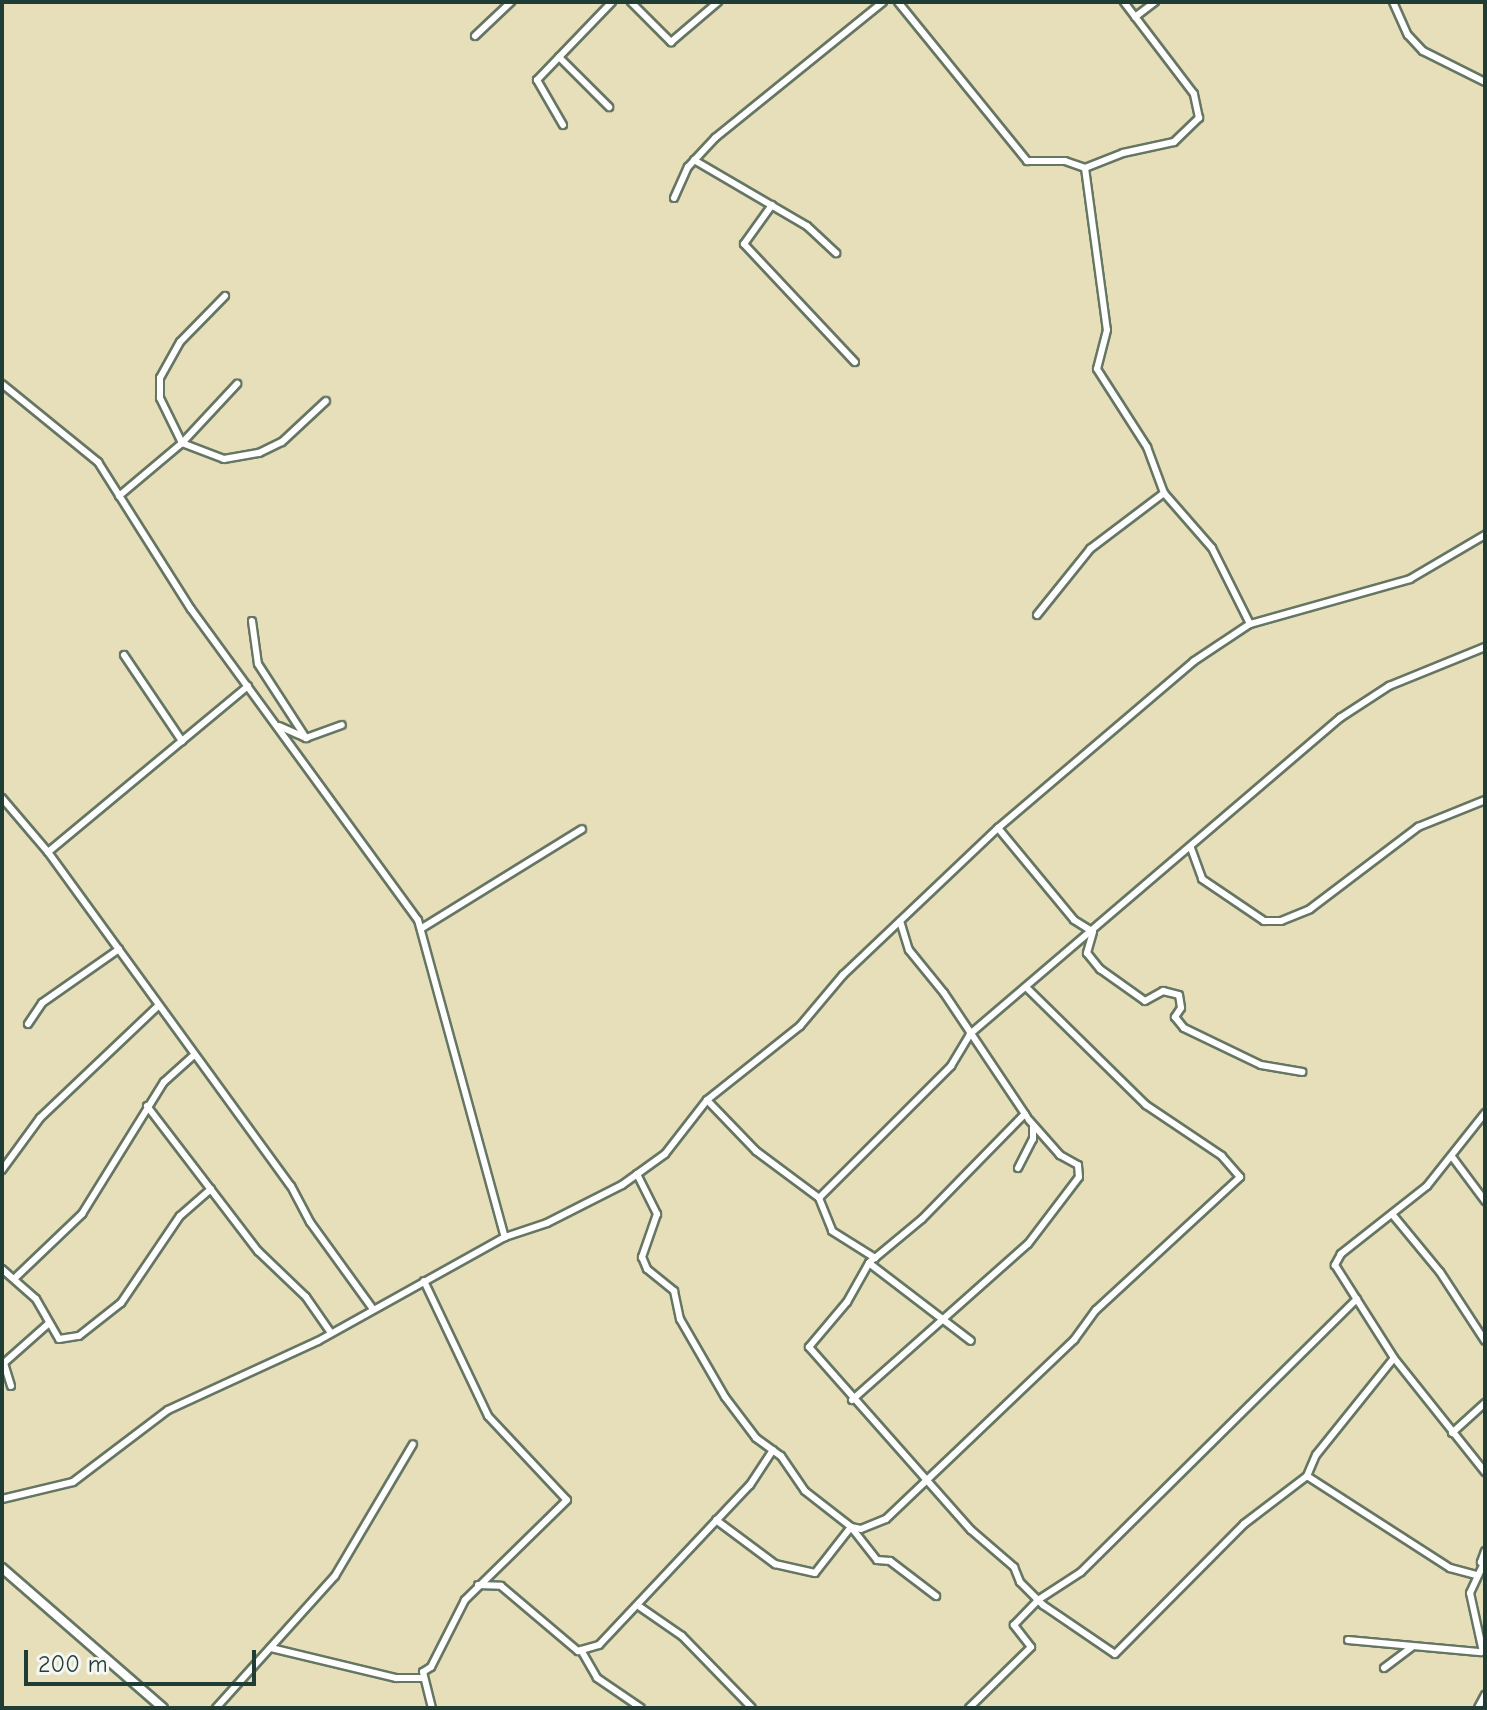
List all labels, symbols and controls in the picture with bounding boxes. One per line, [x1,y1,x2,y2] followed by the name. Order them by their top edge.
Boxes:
[28,1634,260,1684] scale bar
[38,1650,108,1678] text: 200 m

